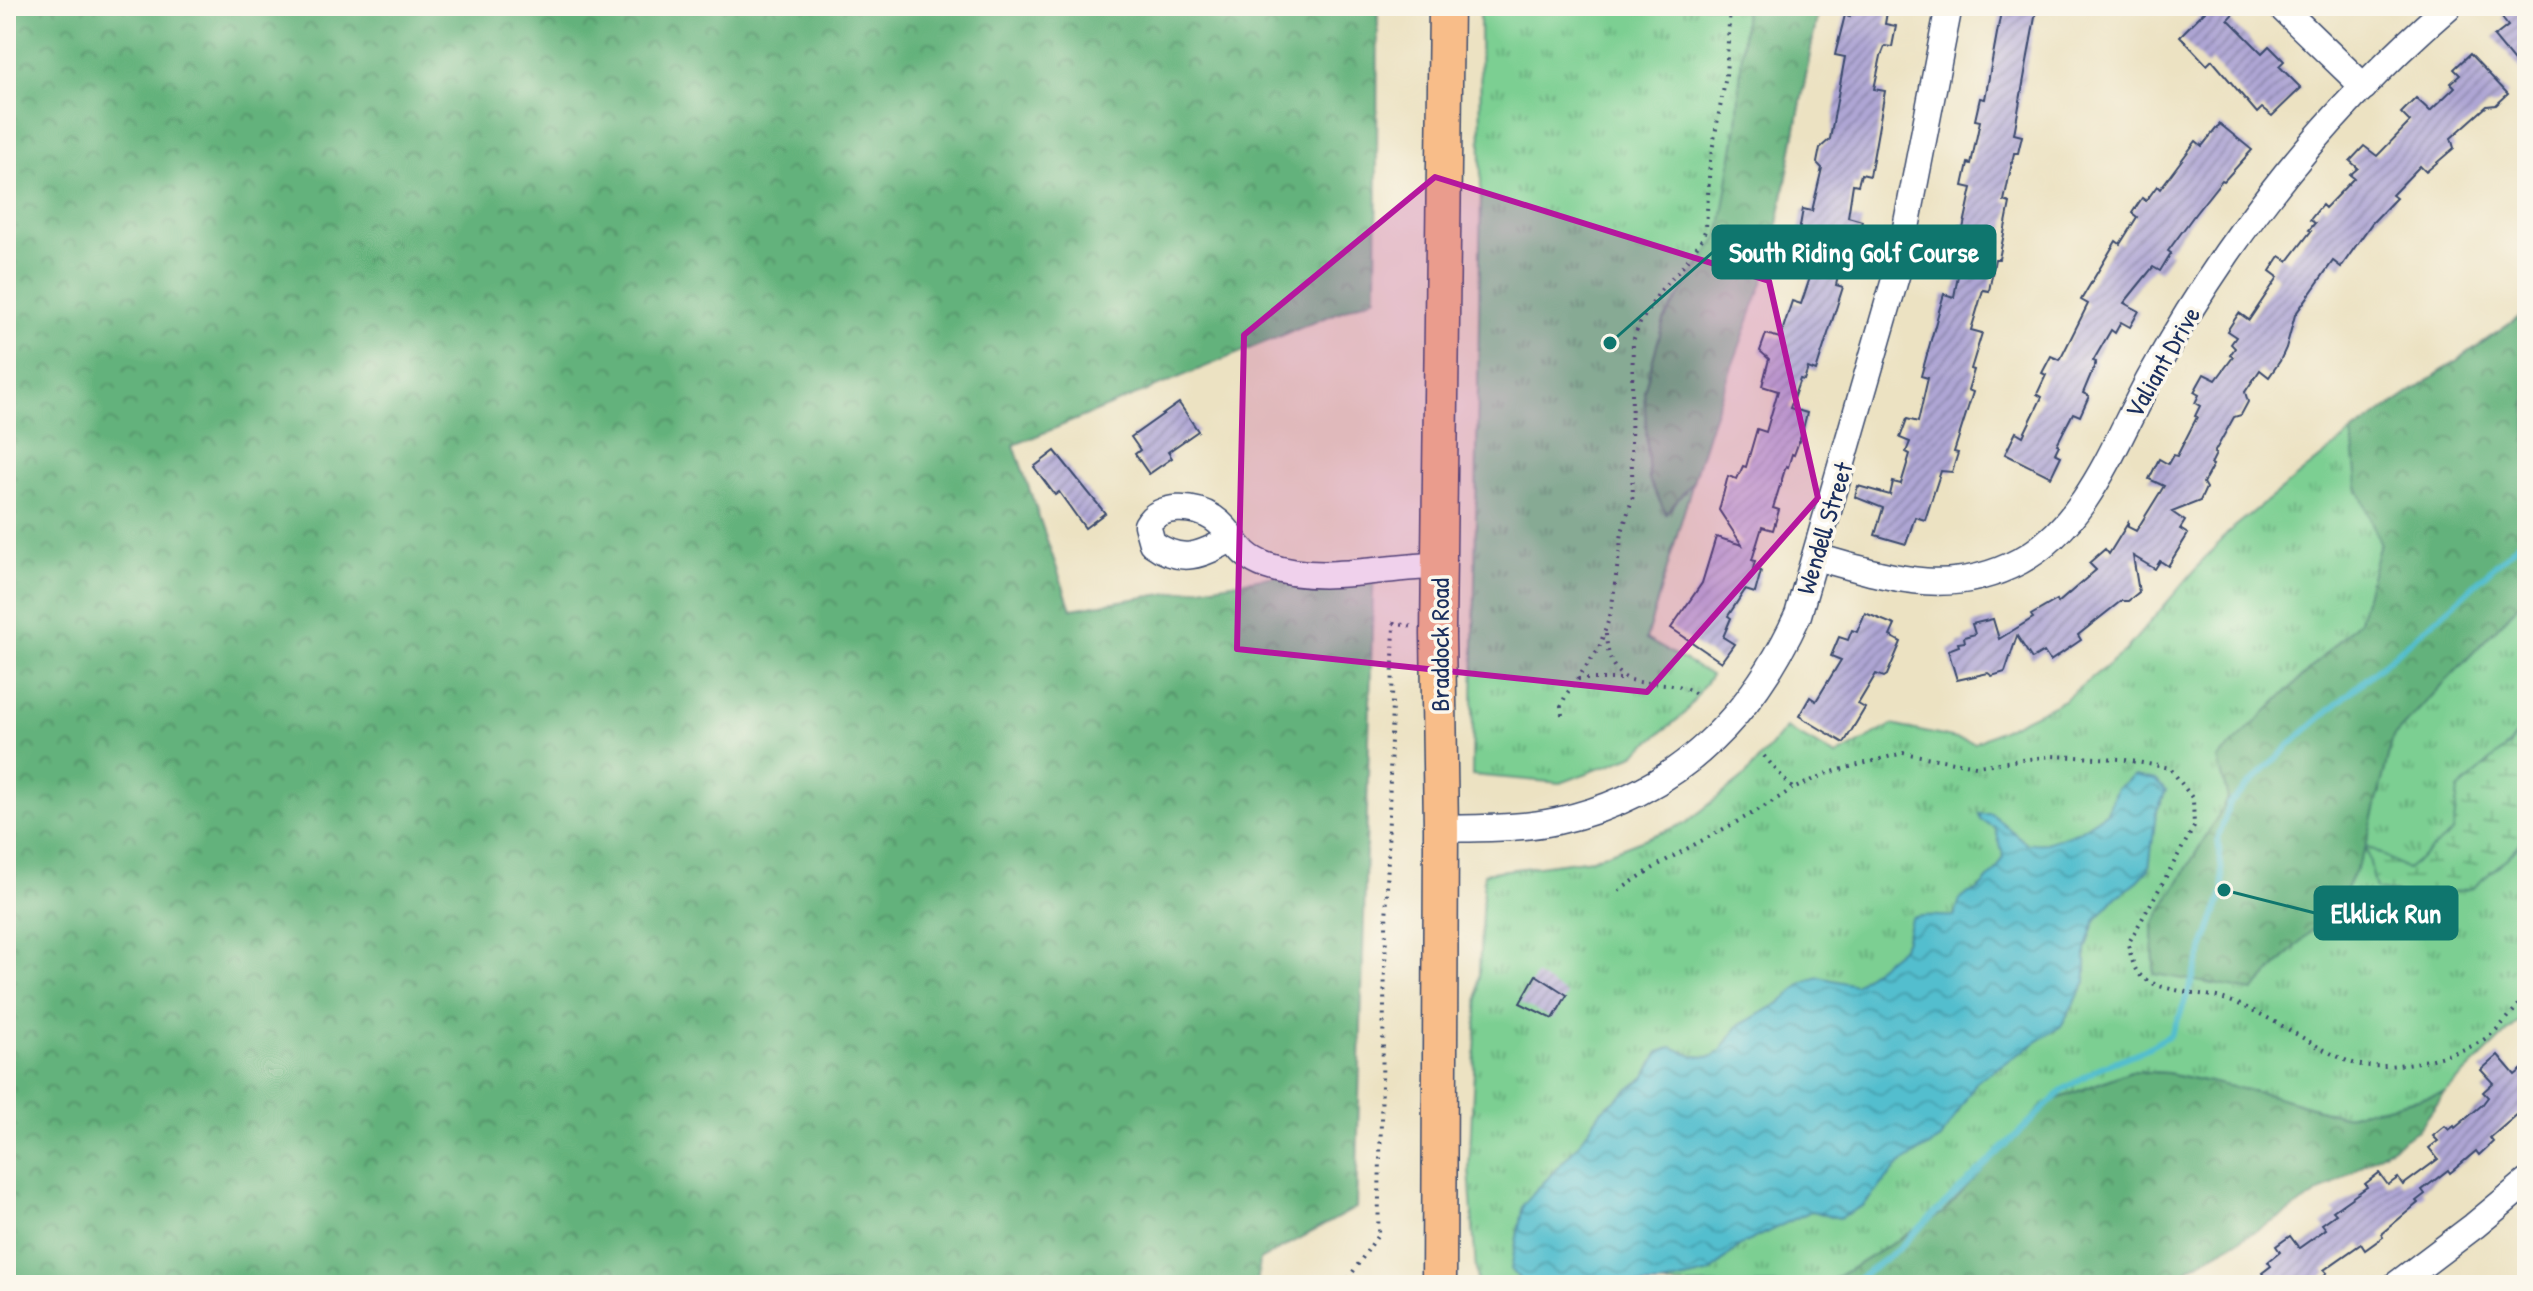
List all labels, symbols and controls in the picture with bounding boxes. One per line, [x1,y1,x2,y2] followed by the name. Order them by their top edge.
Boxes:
[1713,226,1995,278] callout: South Riding Golf Course
[1729,233,1980,272] text: South Riding Golf Course
[2116,300,2208,424] street label: Valiant Drive
[1787,457,1861,598] street label: Wendell Street
[1422,578,1457,712] street label: Braddock Road
[2315,887,2457,939] callout: Elklick Run
[2331,894,2441,932] text: Elklick Run

